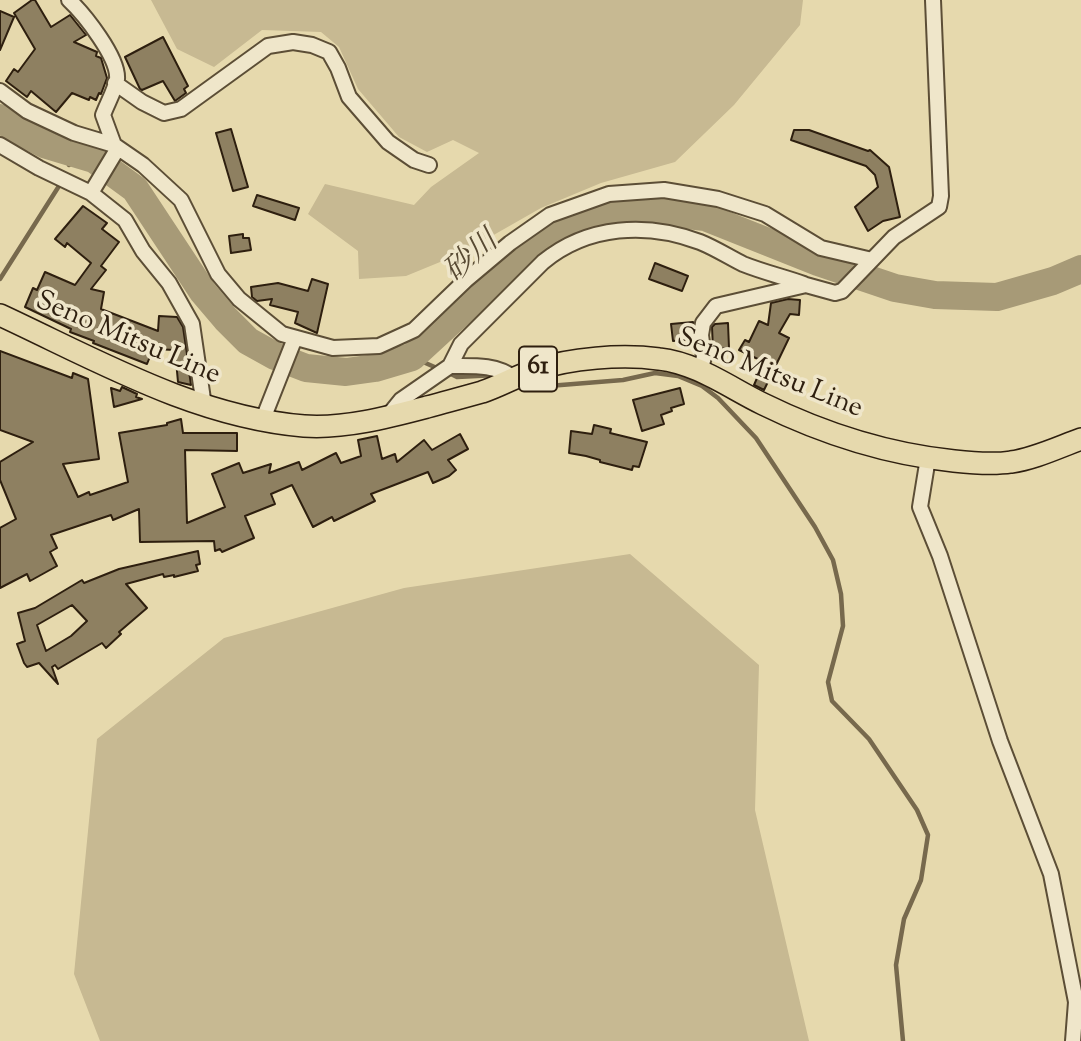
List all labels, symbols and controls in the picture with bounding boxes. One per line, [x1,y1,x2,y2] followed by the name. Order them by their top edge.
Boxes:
[439,226,507,292] water label: 砂川
[29,286,225,394] street label: Seno Mitsu Line
[671,322,867,428] street label: Seno Mitsu Line
[519,346,557,392] road number: 61

